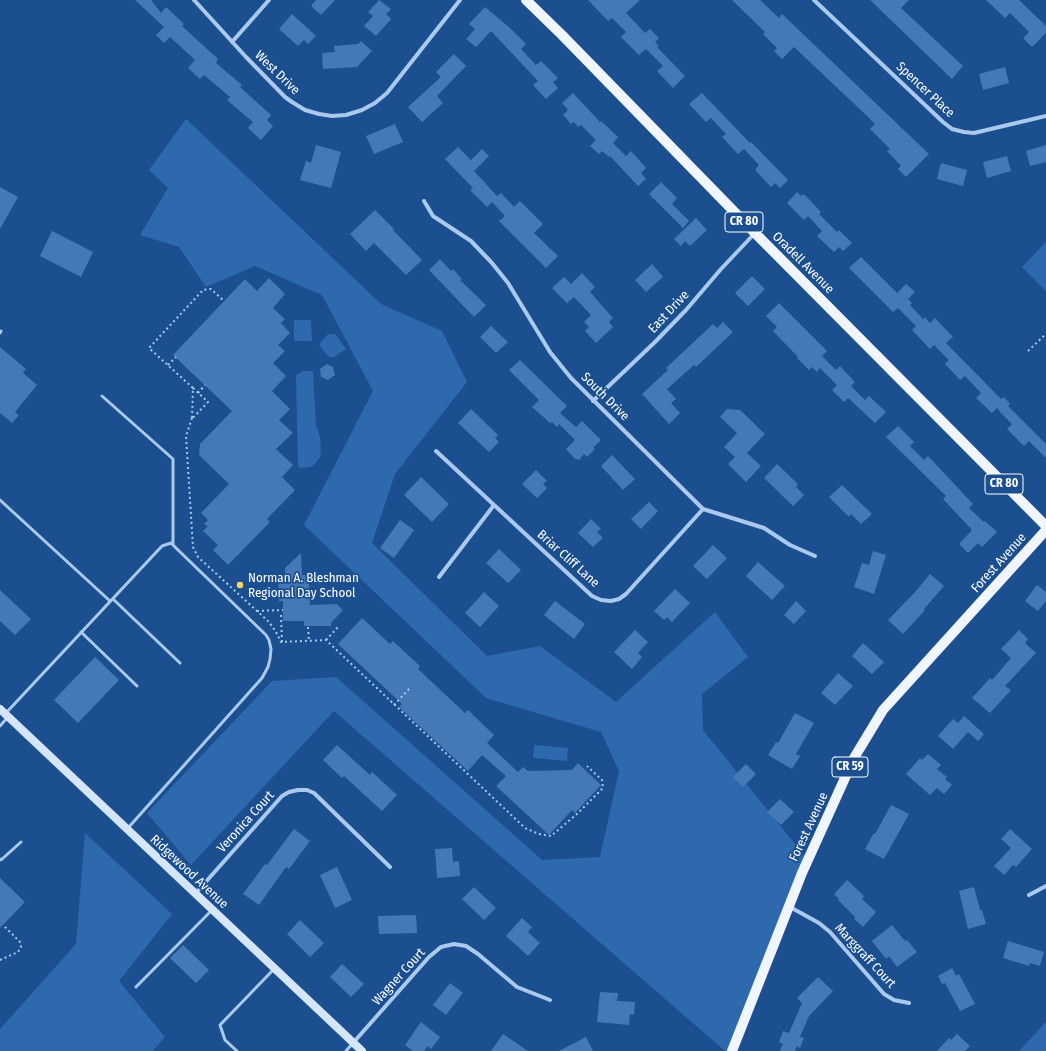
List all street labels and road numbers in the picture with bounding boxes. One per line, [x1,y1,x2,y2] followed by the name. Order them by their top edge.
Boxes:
[251,48,303,98] street label: West Drive
[893,59,957,121] street label: Spencer Place
[725,212,763,232] road number: CR 80
[769,229,837,297] street label: Oradell Avenue
[645,287,693,337] street label: East Drive
[578,370,632,424] street label: South Drive
[985,474,1023,494] road number: CR 80
[534,527,602,591] street label: Briar Cliff Lane
[968,530,1030,596] street label: Forest Avenue
[832,757,868,777] road number: CR 59
[214,788,278,856] street label: Veronica Court
[786,790,832,864] street label: Forest Avenue
[147,832,231,912] street label: Ridgewood Avenue
[831,921,899,991] street label: Marggraff Court
[369,945,429,1009] street label: Wagner Court

